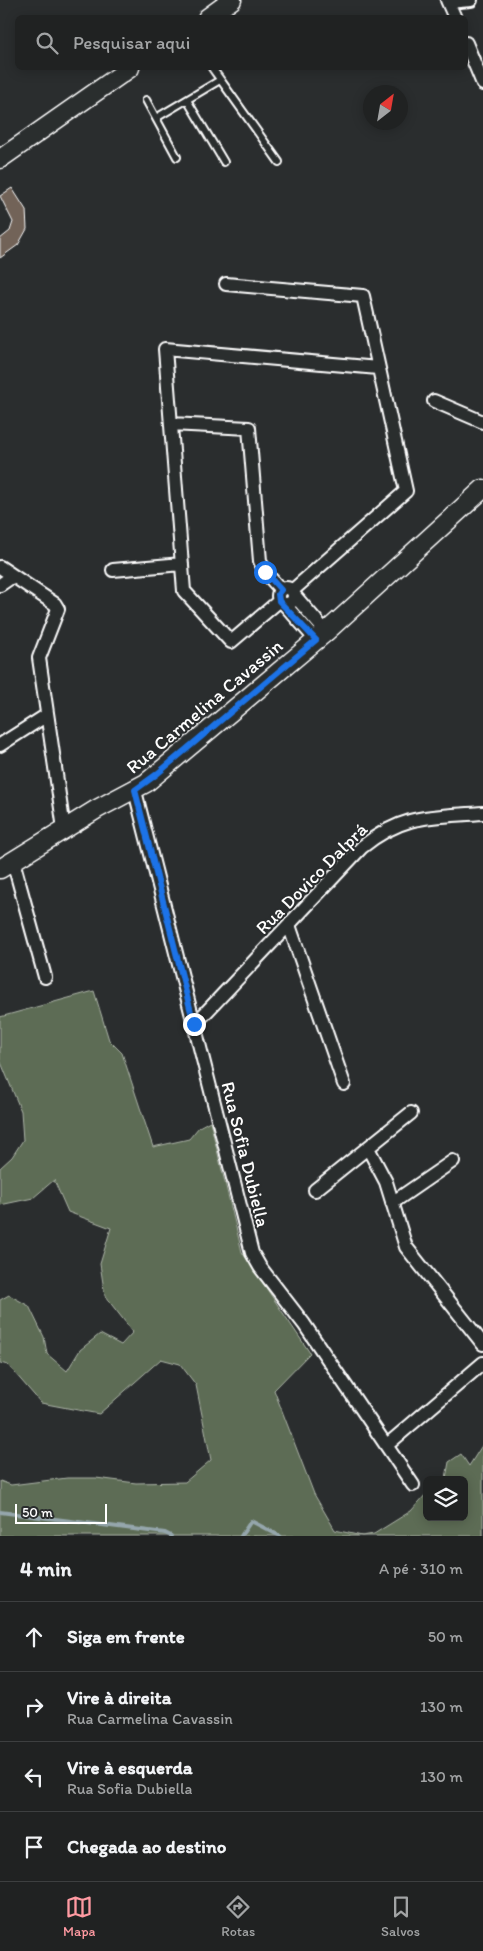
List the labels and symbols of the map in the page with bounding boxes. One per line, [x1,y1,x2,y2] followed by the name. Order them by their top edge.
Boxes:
[363,85,408,130] north arrow
[254,561,277,584] route start
[122,634,287,778] street label: Rua Carmelina Cavassin
[251,818,372,939] street label: Rua Dovico Dalprá
[183,1013,206,1036] route end
[216,1079,275,1229] street label: Rua Sofia Dubiella
[15,1501,108,1524] scale bar

